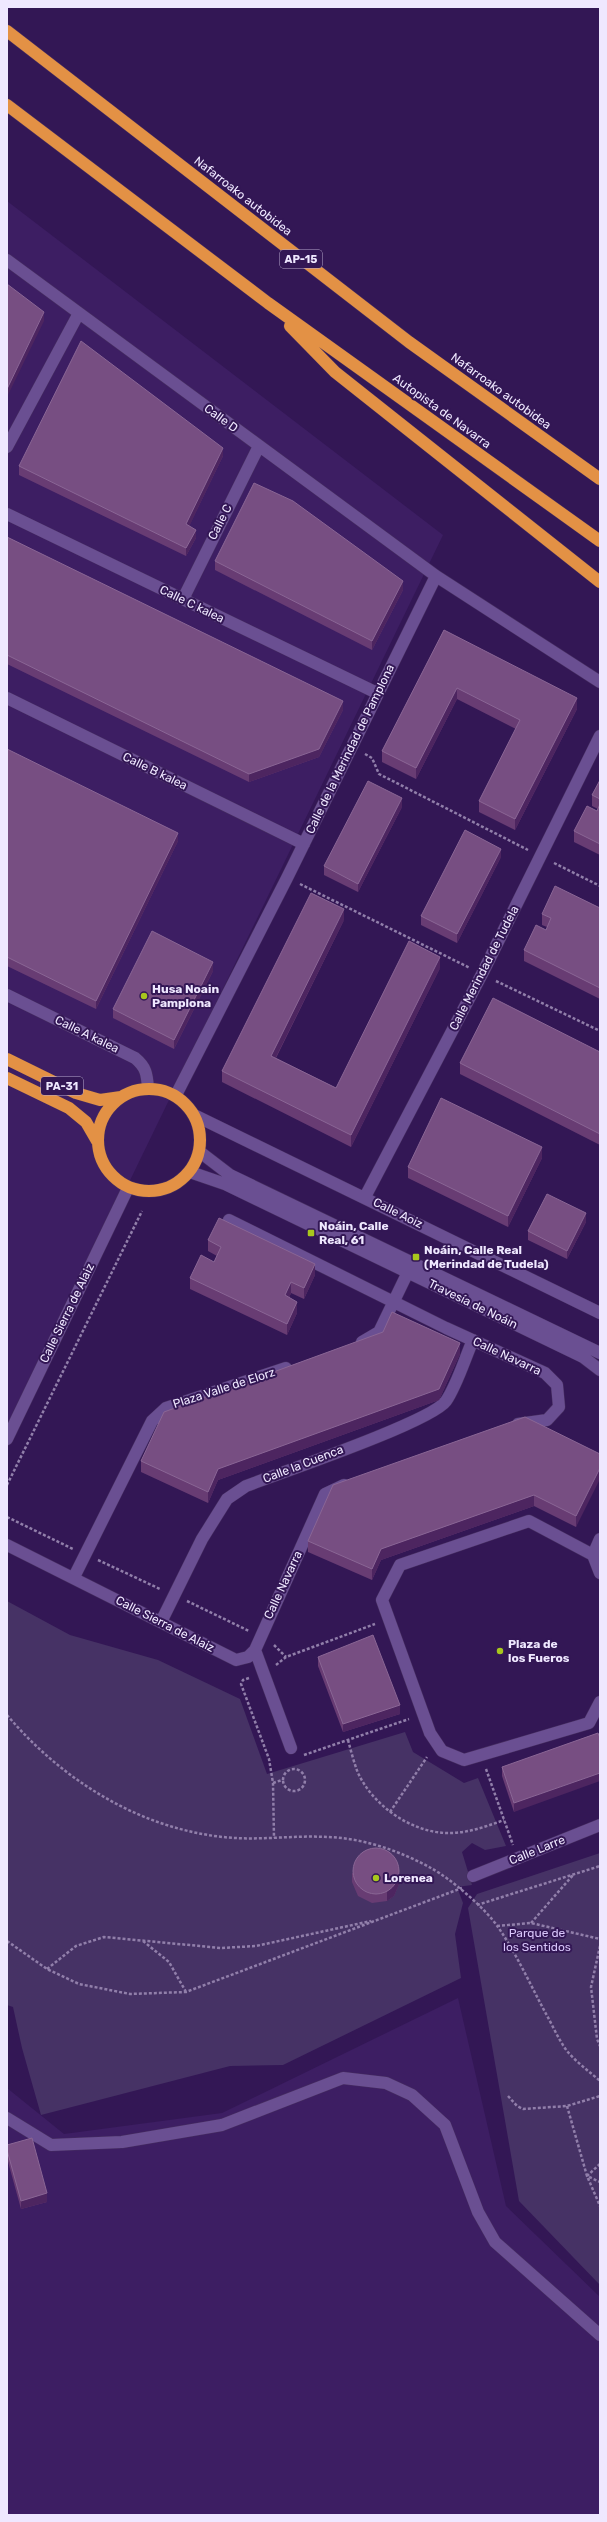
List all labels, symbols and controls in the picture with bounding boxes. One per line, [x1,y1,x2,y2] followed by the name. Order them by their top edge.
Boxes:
[191,153,295,239] street label: Nafarroako autobidea
[280,250,322,268] road number: AP-15
[448,350,554,432] street label: Nafarroako autobidea
[390,371,494,451] street label: Autopista de Navarra
[201,401,241,435] street label: Calle D
[205,502,235,542] street label: Calle C
[157,582,227,626] street label: Calle C kalea
[303,662,397,836] street label: Calle de la Merindad de Pamplona
[120,749,190,793] street label: Calle B kalea
[446,903,522,1033] street label: Calle Merindad de Tudela
[152,982,219,1010] place label: Husa Noain Pamplona
[139,991,149,1001] marker: Husa Noain Pamplona
[53,1012,121,1056] street label: Calle A kalea
[41,1077,83,1095] road number: PA-31
[371,1195,425,1231] street label: Calle Aoiz
[319,1219,389,1247] place label: Noáin, Calle Real, 61
[306,1228,316,1238] marker: Noáin, Calle Real, 61
[424,1243,549,1271] place label: Noáin, Calle Real (Merindad de Tudela)
[411,1252,421,1262] marker: Noáin, Calle Real (Merindad de Tudela)
[37,1261,97,1365] street label: Calle Sierra de Alaiz
[426,1276,520,1332] street label: Travesía de Noáin
[471,1334,543,1378] street label: Calle Navarra
[171,1365,277,1411] street label: Plaza Valle de Elorz
[261,1442,345,1486] street label: Calle la Cuenca
[261,1549,305,1621] street label: Calle Navarra
[113,1593,217,1655] street label: Calle Sierra de Alaiz
[508,1637,570,1665] place label: Plaza de los Fueros
[495,1646,505,1656] marker: Plaza de los Fueros
[507,1832,567,1868] street label: Calle Larre
[384,1871,433,1885] place label: Lorenea
[371,1873,381,1883] marker: Lorenea
[503,1926,571,1954] park label: Parque de los Sentidos

